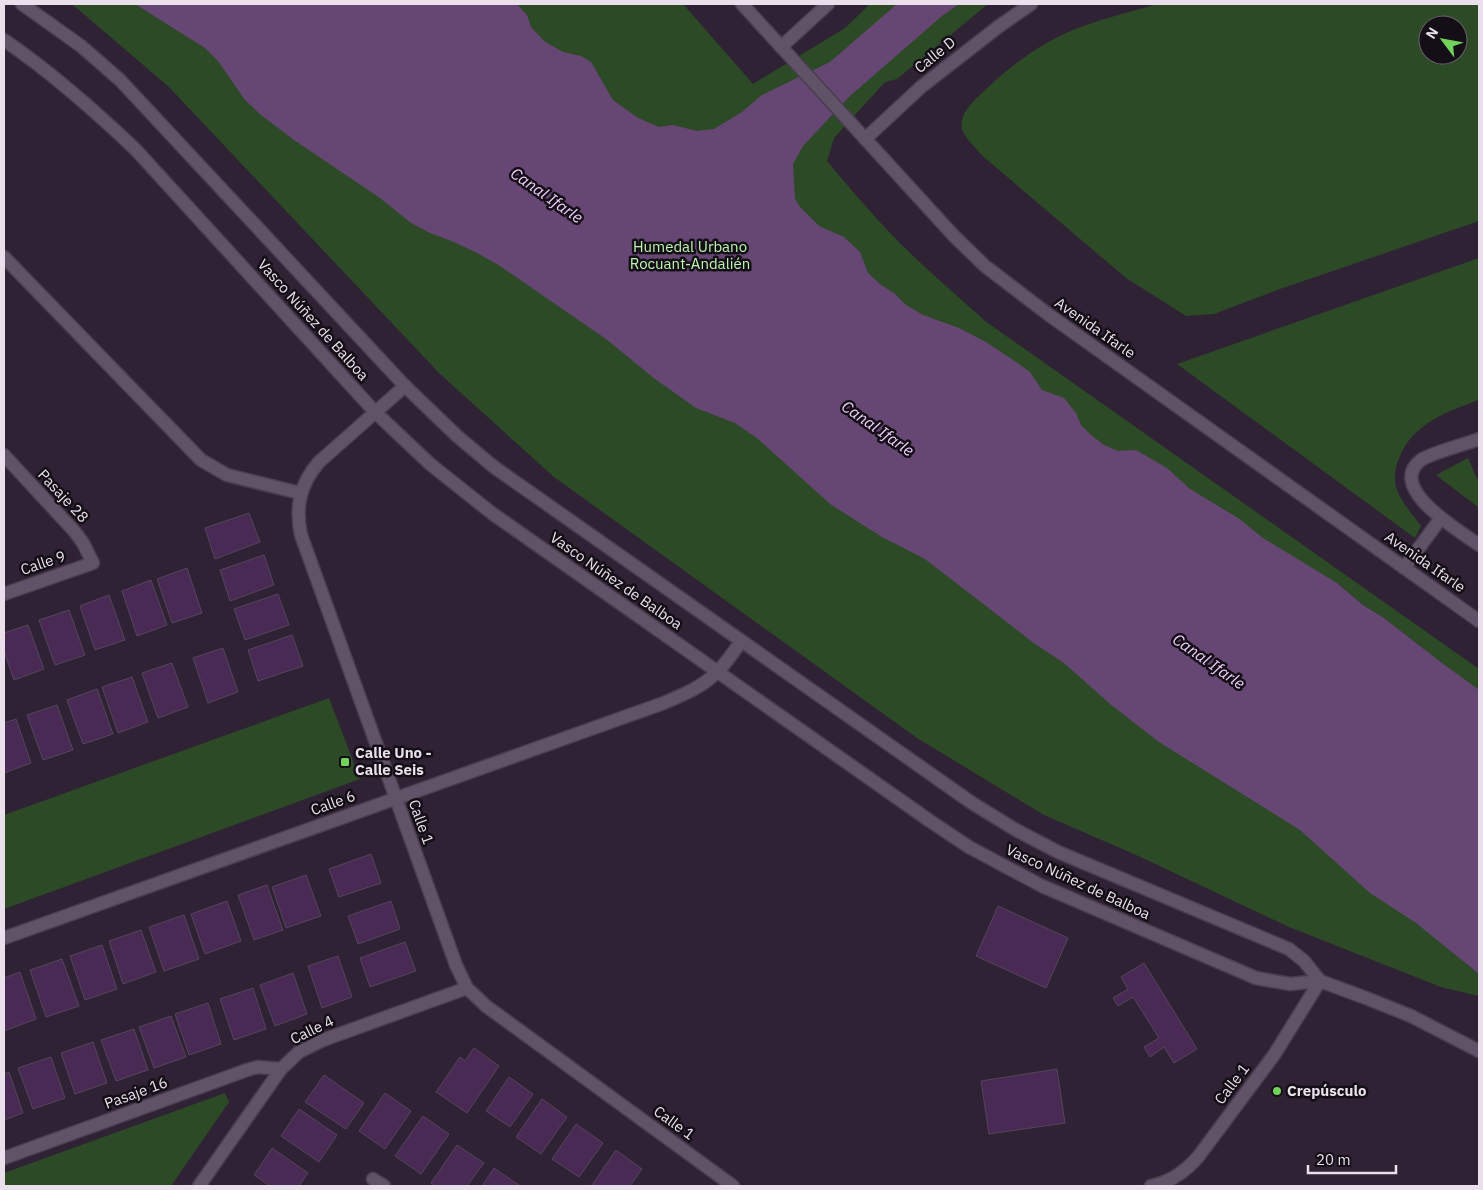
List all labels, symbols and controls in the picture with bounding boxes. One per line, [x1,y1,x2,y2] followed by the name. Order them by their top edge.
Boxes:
[1418,15,1468,65] north arrow
[1422,24,1442,42] text: N
[910,32,959,77] street label: Calle D
[507,163,587,227] water label: Canal Ifarle
[630,237,750,273] park label: Humedal Urbano Rocuant-Andalién
[254,255,373,384] street label: Vasco Núñez de Balboa
[1051,293,1139,362] street label: Avenida Ifarle
[838,396,918,460] water label: Canal Ifarle
[34,465,93,526] street label: Pasaje 28
[1381,527,1469,596] street label: Avenida Ifarle
[546,528,686,633] street label: Vasco Núñez de Balboa
[18,546,68,579] street label: Calle 9
[1169,629,1249,693] water label: Canal Ifarle
[355,743,432,779] place label: Calle Uno - Calle Seis
[339,756,351,768] marker: Calle Uno - Calle Seis
[308,786,358,819] street label: Calle 6
[405,797,438,847] street label: Calle 1
[1003,840,1153,923] street label: Vasco Núñez de Balboa
[287,1011,337,1048] street label: Calle 4
[1210,1060,1253,1108] street label: Calle 1
[102,1072,170,1113] street label: Pasaje 16
[1287,1081,1367,1100] place label: Crepúsculo
[1271,1085,1283,1097] marker: Crepúsculo
[650,1101,699,1144] street label: Calle 1
[1308,1142,1396,1174] scale bar
[1316,1150,1351,1169] text: 20 m

